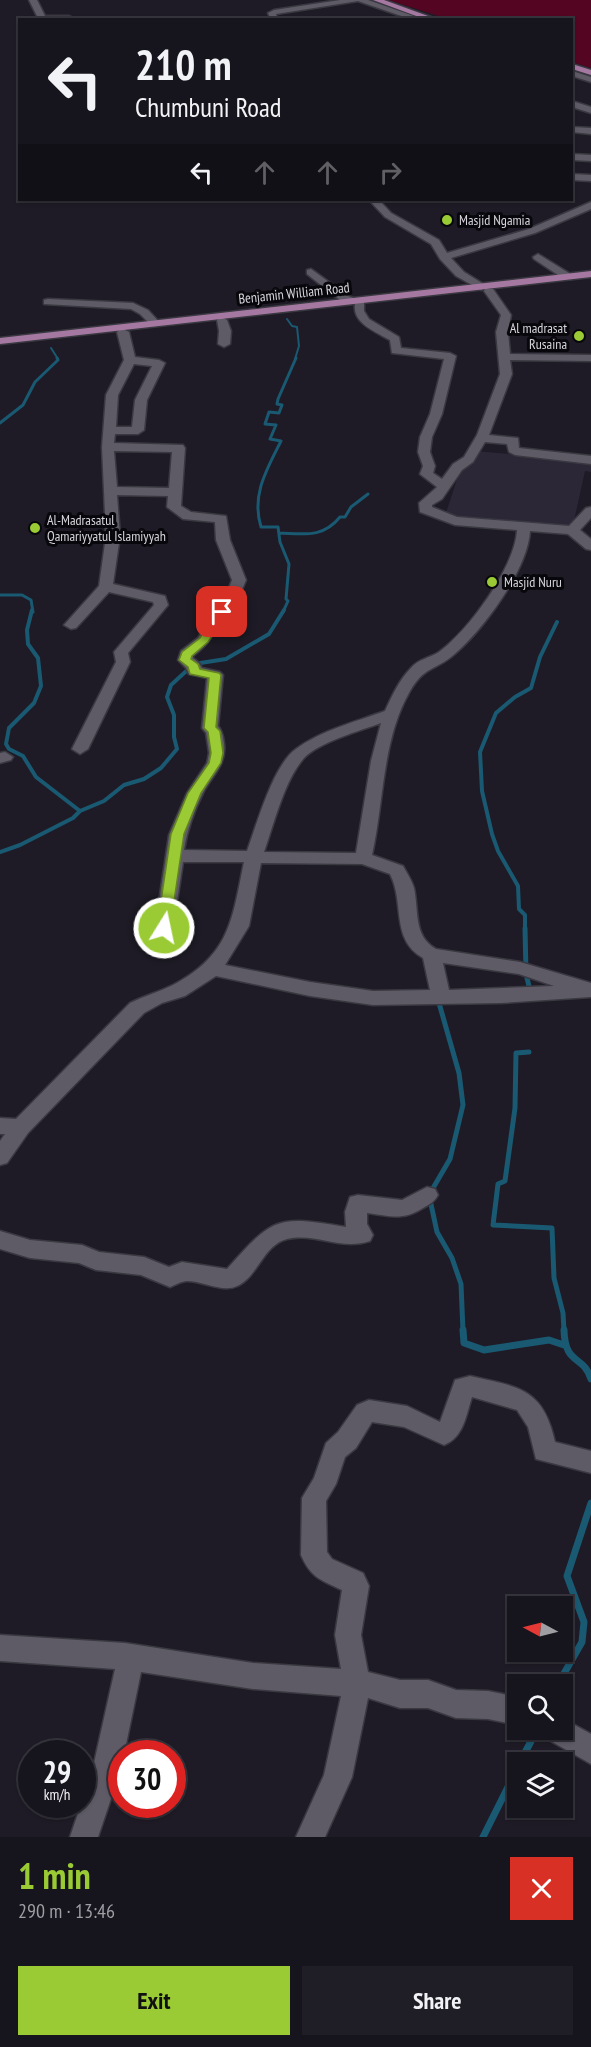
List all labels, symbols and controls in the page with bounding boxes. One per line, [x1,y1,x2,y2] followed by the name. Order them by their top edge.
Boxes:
[135,37,232,92] text: 210 m
[36,42,114,120] icon: left
[135,90,281,124] text: Chumbuni Road
[185,156,218,189] icon: left
[248,156,281,189] icon: ahead
[311,156,344,189] icon: ahead
[374,156,407,189] icon: right
[459,211,530,229] place label: Masjid Ngamia
[440,213,454,227] marker: Masjid Ngamia
[237,278,351,308] street label: Benjamin William Road
[510,319,567,353] place label: Al madrasat Rusaina
[572,329,586,343] marker: Al madrasat Rusaina
[47,511,166,545] place label: Al-Madrasatul Qamariyyatul Islamiyyah
[28,521,42,535] marker: Al-Madrasatul Qamariyyatul Islamiyyah
[504,573,562,591] place label: Masjid Nuru
[485,575,499,589] marker: Masjid Nuru
[196,586,247,637] pin
[205,595,238,628] icon: arrive
[132,896,196,960] position arrow
[507,1596,573,1662] north arrow
[507,1596,573,1818] map controls
[507,1674,573,1740] button: search
[108,1740,186,1818] speed limit sign: 30
[43,1752,71,1791] text: 29
[507,1752,573,1818] button: layers
[44,1785,70,1804] text: km/h
[18,1852,91,1899] text: 1 min
[510,1857,573,1920] button: close
[18,1898,115,1924] text: 290 m · 13:46
[18,1966,290,2035] button: Exit
[302,1966,573,2035] button: Share

